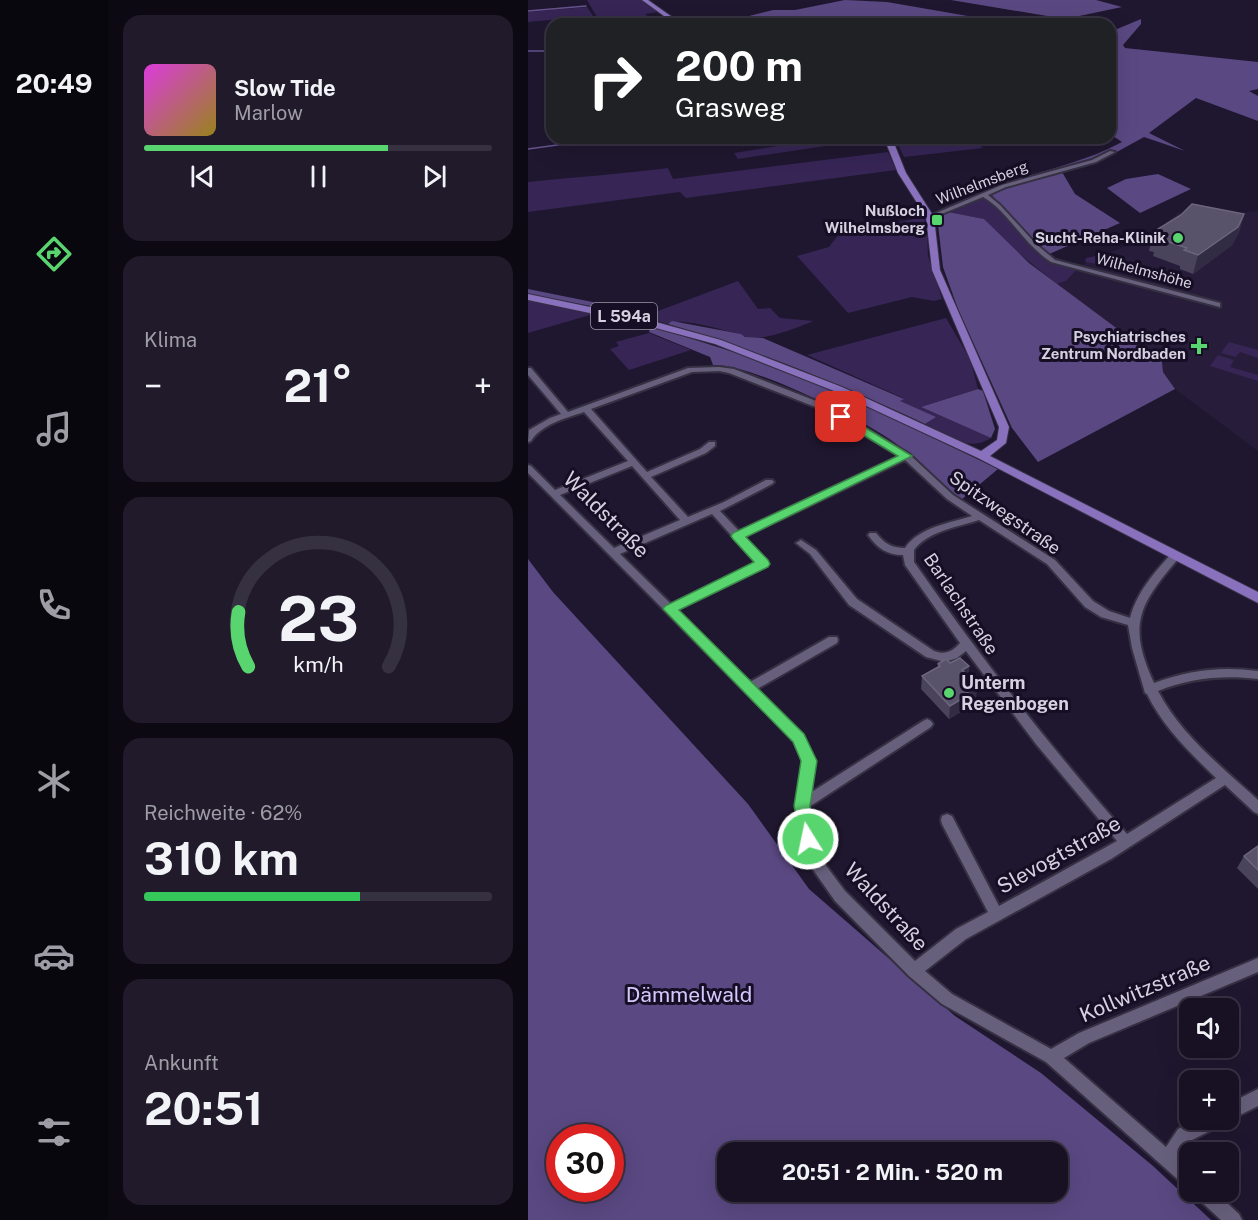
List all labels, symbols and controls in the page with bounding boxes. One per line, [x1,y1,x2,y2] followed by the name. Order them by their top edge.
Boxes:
[675,41,803,90] text: 200 m
[576,42,654,120] icon: right
[15,67,93,99] text: 20:49
[234,75,336,101] text: Slow Tide
[675,91,786,123] text: Grasweg
[234,101,303,125] text: Marlow
[933,157,1030,208] street label: Wilhelmsberg
[186,160,219,193] icon: previous
[302,160,335,193] icon: pause
[418,160,451,193] icon: next
[825,202,926,236] place label: Nußloch Wilhelmsberg
[930,213,944,227] marker: Nußloch Wilhelmsberg
[1035,229,1166,246] place label: Sucht-Reha-Klinik
[1171,231,1185,245] marker: Sucht-Reha-Klinik
[33,233,75,275] icon: directions
[1094,249,1194,292] street label: Wilhelmshöhe
[591,303,657,329] road number: L 594a
[144,328,197,352] text: Klima
[1041,328,1186,362] place label: Psychiatrisches Zentrum Nordbaden
[1190,337,1208,355] marker: Psychiatrisches Zentrum Nordbaden
[283,359,353,412] text: 21°
[144,367,162,405] text: −
[474,367,492,405] text: +
[815,391,866,442] pin
[824,400,857,433] icon: arrive
[33,408,75,450] icon: music
[558,466,655,563] street label: Waldstraße
[946,466,1065,559] street label: Spitzwegstraße
[920,549,1003,658] street label: Barlachstraße
[277,582,359,655] text: 23
[33,584,75,626] icon: phone
[293,652,343,677] text: km/h
[961,672,1069,714] place label: Unterm Regenbogen
[942,686,956,700] marker: Unterm Regenbogen
[33,760,75,802] icon: climate
[144,801,302,825] text: Reichweite · 62%
[776,807,840,871] position arrow
[993,810,1125,899] street label: Slevogtstraße
[144,832,299,885] text: 310 km
[839,857,933,956] street label: Waldstraße
[33,935,75,977] icon: car
[1076,950,1214,1027] street label: Kollwitzstraße
[626,982,752,1007] park label: Dämmelwald
[1179,998,1239,1202] map controls
[1179,998,1239,1058] button: sound
[144,1051,219,1075] text: Ankunft
[1179,1070,1239,1130] button: +
[144,1082,263,1135] text: 20:51
[33,1111,75,1153] icon: filters
[546,1124,624,1202] speed limit sign: 30
[1179,1142,1239,1202] button: −
[782,1159,1003,1185] text: 20:51 · 2 Min. · 520 m

